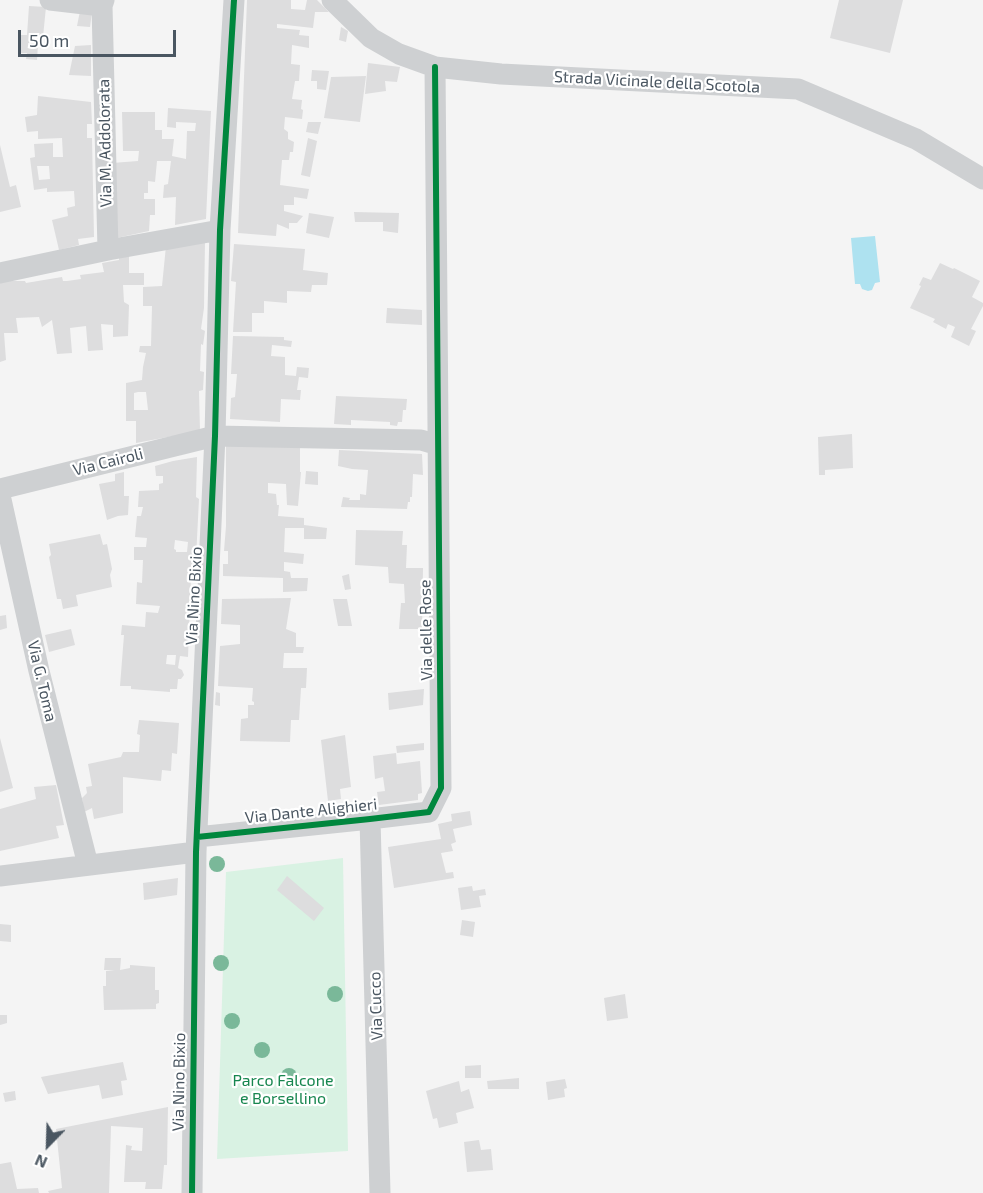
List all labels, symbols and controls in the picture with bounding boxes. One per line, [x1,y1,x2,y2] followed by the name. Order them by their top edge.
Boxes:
[21,18,178,56] scale bar
[29,29,69,51] text: 50 m
[554,67,760,97] street label: Strada Vicinale della Scotola
[94,79,116,207] street label: Via M. Addolorata
[71,444,145,480] street label: Via Cairoli
[182,546,206,646] street label: Via Nino Bixio
[416,579,436,681] street label: Via delle Rose
[23,639,61,723] street label: Via G. Toma
[244,795,378,827] street label: Via Dante Alighieri
[365,971,387,1041] street label: Via Cucco
[169,1033,189,1131] street label: Via Nino Bixio
[232,1071,334,1109] park label: Parco Falcone e Borsellino
[18,1115,78,1175] north arrow
[32,1151,50,1173] text: N

